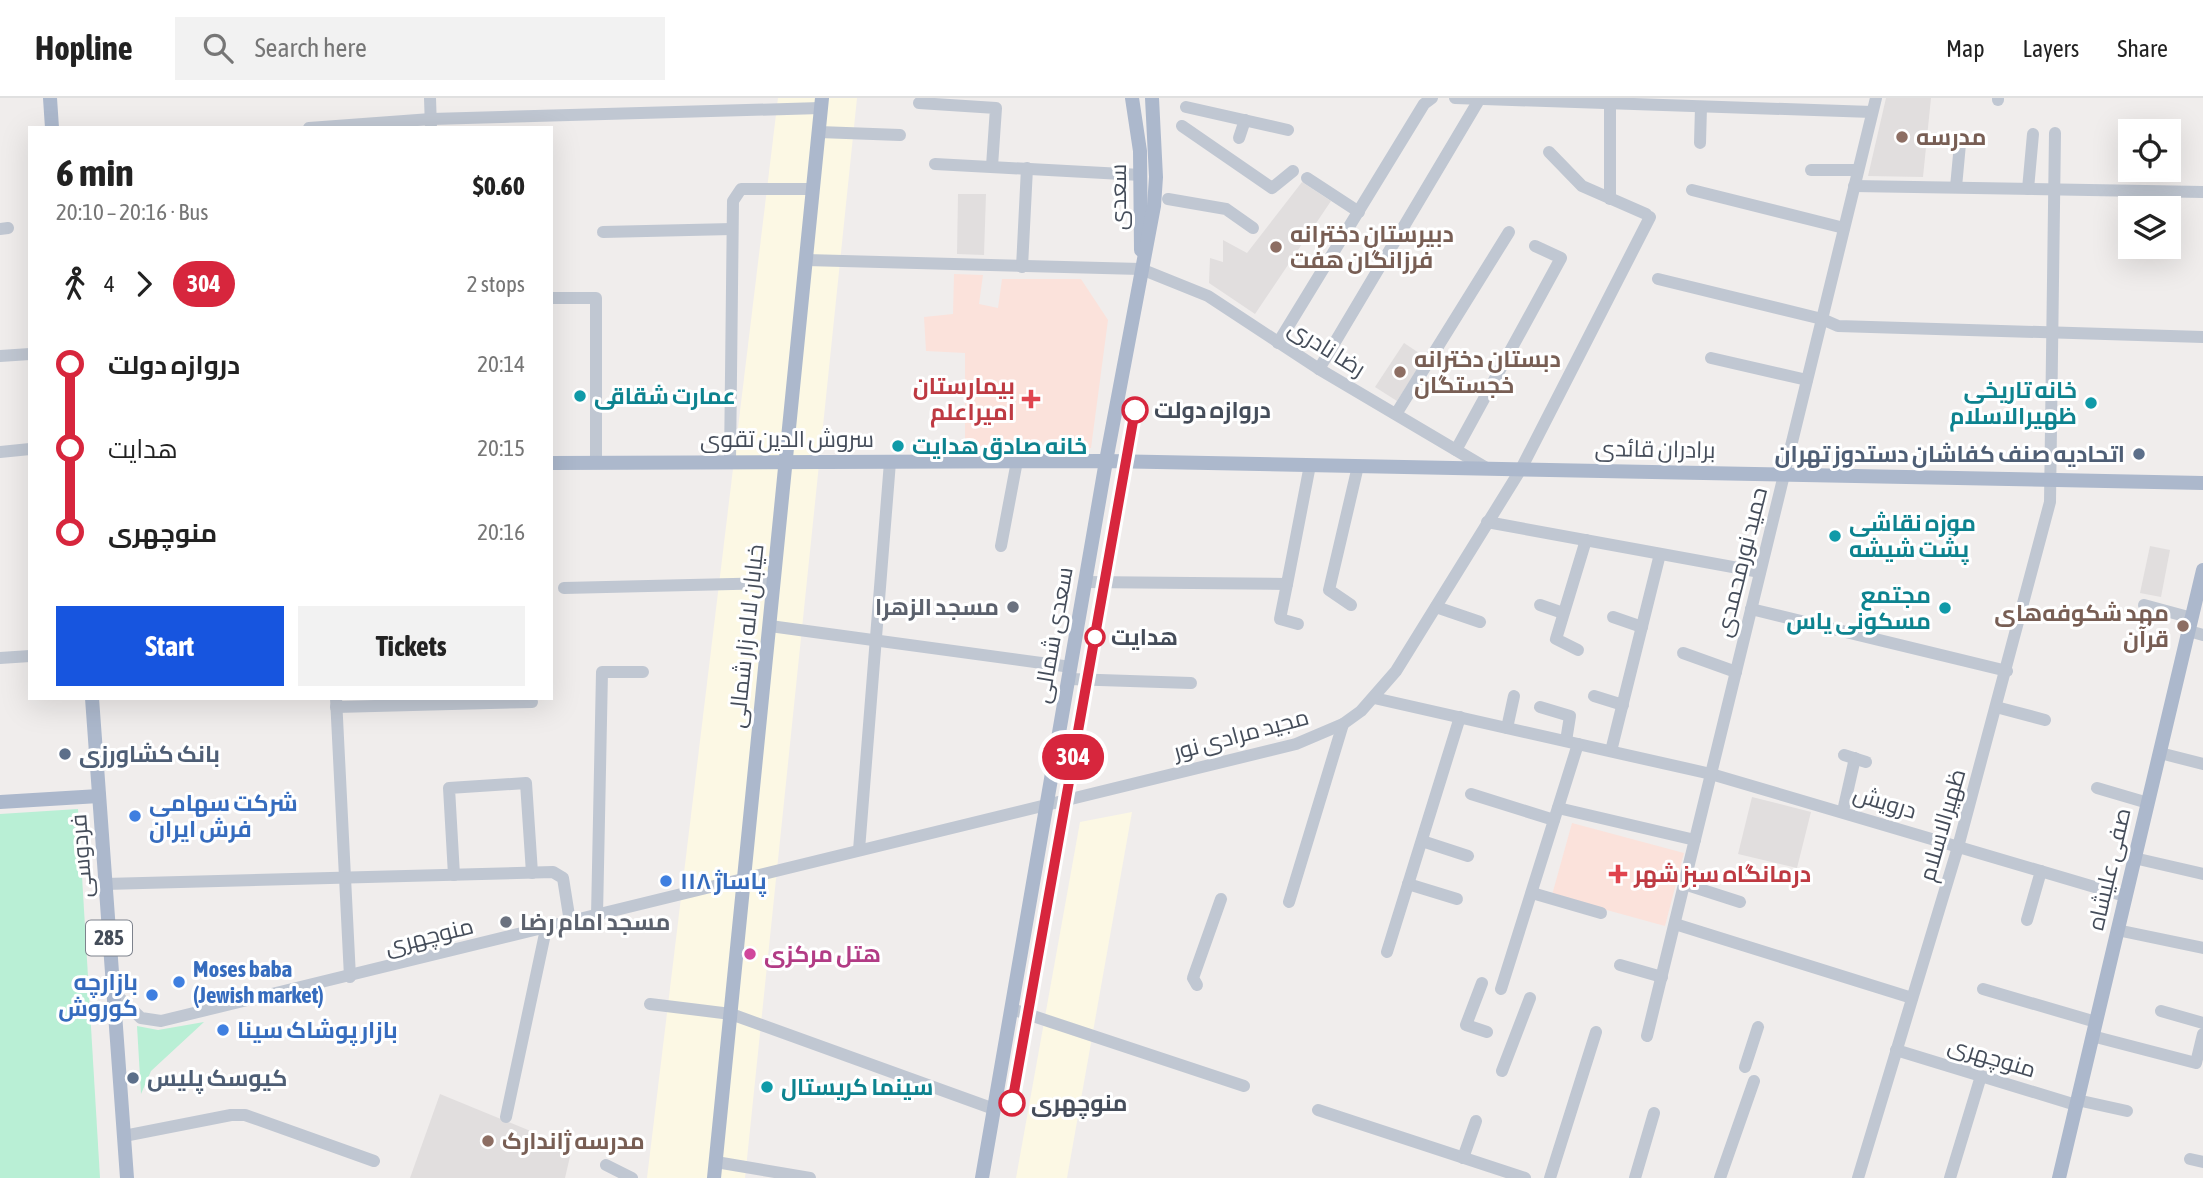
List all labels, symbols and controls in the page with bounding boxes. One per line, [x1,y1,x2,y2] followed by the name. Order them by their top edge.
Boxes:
[175,17,665,80] search box
[35,29,133,67] text: Hopline
[199,29,237,67] icon: search
[255,33,367,63] text: Search here
[1946,35,1985,62] text: Map
[2023,35,2079,62] text: Layers
[2117,35,2168,62] text: Share
[2118,119,2181,259] map controls
[2118,119,2181,182] button: locate
[1916,124,1986,151] place label: مدرسه
[1894,129,1910,145] marker: مدرسه
[56,151,134,194] text: 6 min
[1105,164,1132,230] street label: سعدی
[473,171,525,201] text: $0.60
[2118,196,2181,259] button: layers
[56,199,208,225] text: 20:10 – 20:16 · Bus
[1290,221,1454,274] place label: دبیرستان دخترانه فرزانگان هفت
[1268,239,1284,255] marker: دبیرستان دخترانه فرزانگان هفت
[56,265,94,303] icon: walk
[125,265,163,303] icon: forward
[187,270,221,297] text: 304
[104,271,115,297] text: 4
[467,271,525,297] text: 2 stops
[1283,314,1370,383] street label: رضا نادری
[1414,346,1561,399] place label: دبستان دخترانه خجستگان
[108,350,240,380] text: دروازه دولت
[477,351,525,377] text: 20:14
[1392,364,1408,380] marker: دبستان دخترانه خجستگان
[913,373,1015,428] place label: بیمارستان امیراعلم
[1949,377,2077,432] place label: خانه تاریخی ظهیرالاسلام
[594,383,736,410] place label: عمارت شقاقی
[572,388,588,404] marker: عمارت شقاقی
[1021,389,1041,409] marker: بیمارستان امیراعلم
[2083,395,2099,411] marker: خانه تاریخی ظهیرالاسلام
[1122,397,1148,423] marker: دروازه دولت
[1154,397,1271,424] place label: دروازه دولت
[700,426,874,453] street label: سروش الدین تقوی
[912,433,1087,460] place label: خانه صادق هدایت
[108,434,178,464] text: هدایت
[477,435,525,461] text: 20:15
[1594,435,1716,464] street label: برادران قائدی
[890,438,906,454] marker: خانه صادق هدایت
[1774,441,2125,468] place label: اتحادیه صنف کفاشان دستدوز تهران
[2131,446,2147,462] marker: اتحادیه صنف کفاشان دستدوز تهران
[1710,485,1773,640] street label: حمید نورمحمدی
[1849,510,1976,565] place label: موزه نقاشی پشت شیشه
[108,518,217,548] text: منوچهری
[477,519,525,545] text: 20:16
[1827,528,1843,544] marker: موزه نقاشی پشت شیشه
[723,543,770,729] street label: خیابان لاله زار شمالی
[1028,565,1079,705] street label: سعدی شمالی
[1786,582,1931,635] place label: مجتمع مسکونی یاس
[875,594,999,621] place label: مسجد الزهرا
[1005,599,1021,615] marker: مسجد الزهرا
[1937,600,1953,616] marker: مجتمع مسکونی یاس
[1994,600,2169,653] place label: مهد شکوفه‌های قرآن
[56,606,284,686] button: Start
[298,606,525,686] button: Tickets
[2175,618,2191,634] marker: مهد شکوفه‌های قرآن
[1111,624,1178,650] place label: هدایت
[1085,627,1105,647] marker: هدایت
[1169,703,1312,766] street label: مجید مرادی نور
[1033,734,1113,780] line badge: 304
[79,741,220,768] place label: بانک کشاورزی
[1056,743,1090,770] text: 304
[57,746,73,762] marker: بانک کشاورزی
[1914,766,1973,885] street label: ظهیرالاسلام
[1850,780,1920,825] street label: درویش
[149,790,298,843] place label: شرکت سهامی فرش ایران
[2082,805,2137,933] street label: صفی علیشاه
[127,808,143,824] marker: شرکت سهامی فرش ایران
[65,813,98,899] street label: فردوسی
[1633,861,1811,888] place label: درمانگاه سبز شهر
[1608,864,1628,884] marker: درمانگاه سبز شهر
[680,868,767,897] place label: پاساژ ۱۱۸
[658,873,674,889] marker: پاساژ ۱۱۸
[520,909,670,938] place label: مسجد امام رضا
[382,912,476,961] street label: منوچهری
[498,914,514,930] marker: مسجد امام رضا
[86,920,132,956] road number: 285
[764,941,881,968] place label: هتل مرکزی
[742,946,758,962] marker: هتل مرکزی
[193,956,324,1008] place label: Moses baba (Jewish market)
[58,969,138,1022] place label: بازارچه کوروش
[171,974,187,990] marker: Moses baba (Jewish market)
[144,987,160,1003] marker: بازارچه کوروش
[237,1017,398,1046] place label: بازار پوشاک سینا
[215,1022,231,1038] marker: بازار پوشاک سینا
[1944,1031,2039,1085] street label: منوچهری
[147,1065,287,1094] place label: کیوسک پلیس
[125,1070,141,1086] marker: کیوسک پلیس
[781,1074,933,1101] place label: سینما کریستال
[759,1079,775,1095] marker: سینما کریستال
[999,1090,1025,1116] marker: منوچهری
[1031,1090,1128,1119] place label: منوچهری
[502,1128,645,1155] place label: مدرسه ژاندارک
[480,1133,496,1149] marker: مدرسه ژاندارک

